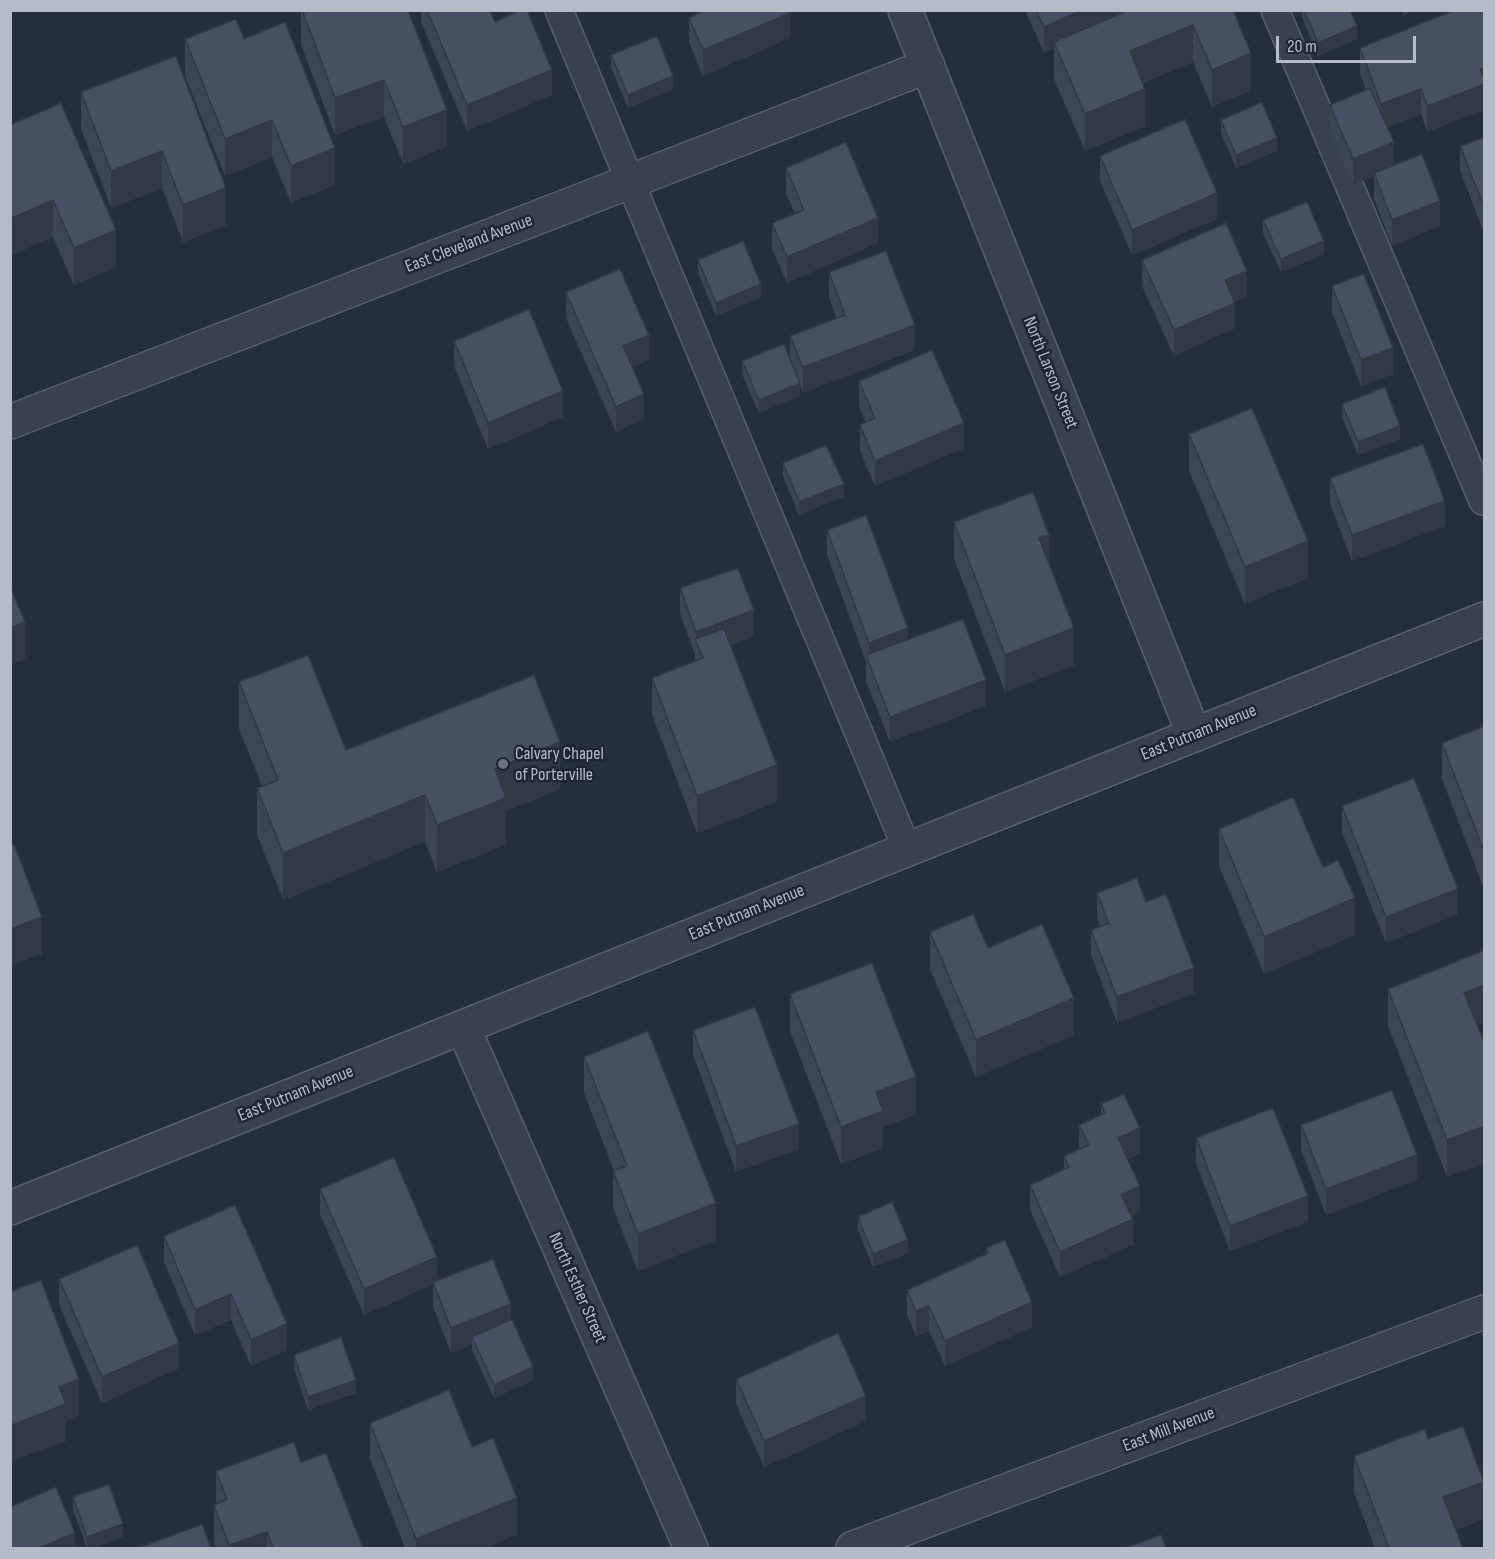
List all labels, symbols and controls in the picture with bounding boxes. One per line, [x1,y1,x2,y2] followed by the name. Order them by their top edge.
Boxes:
[1279,24,1418,62] scale bar
[1287,36,1317,57] text: 20 m
[402,210,536,278] street label: East Cleveland Avenue
[1018,314,1082,432] street label: North Larson Street
[1138,700,1260,766] street label: East Putnam Avenue
[515,743,604,786] place label: Calvary Chapel of Porterville
[496,757,510,771] marker: Calvary Chapel of Porterville
[686,880,808,946] street label: East Putnam Avenue
[235,1061,357,1127] street label: East Putnam Avenue
[543,1230,611,1346] street label: North Esther Street
[1120,1403,1218,1457] street label: East Mill Avenue

